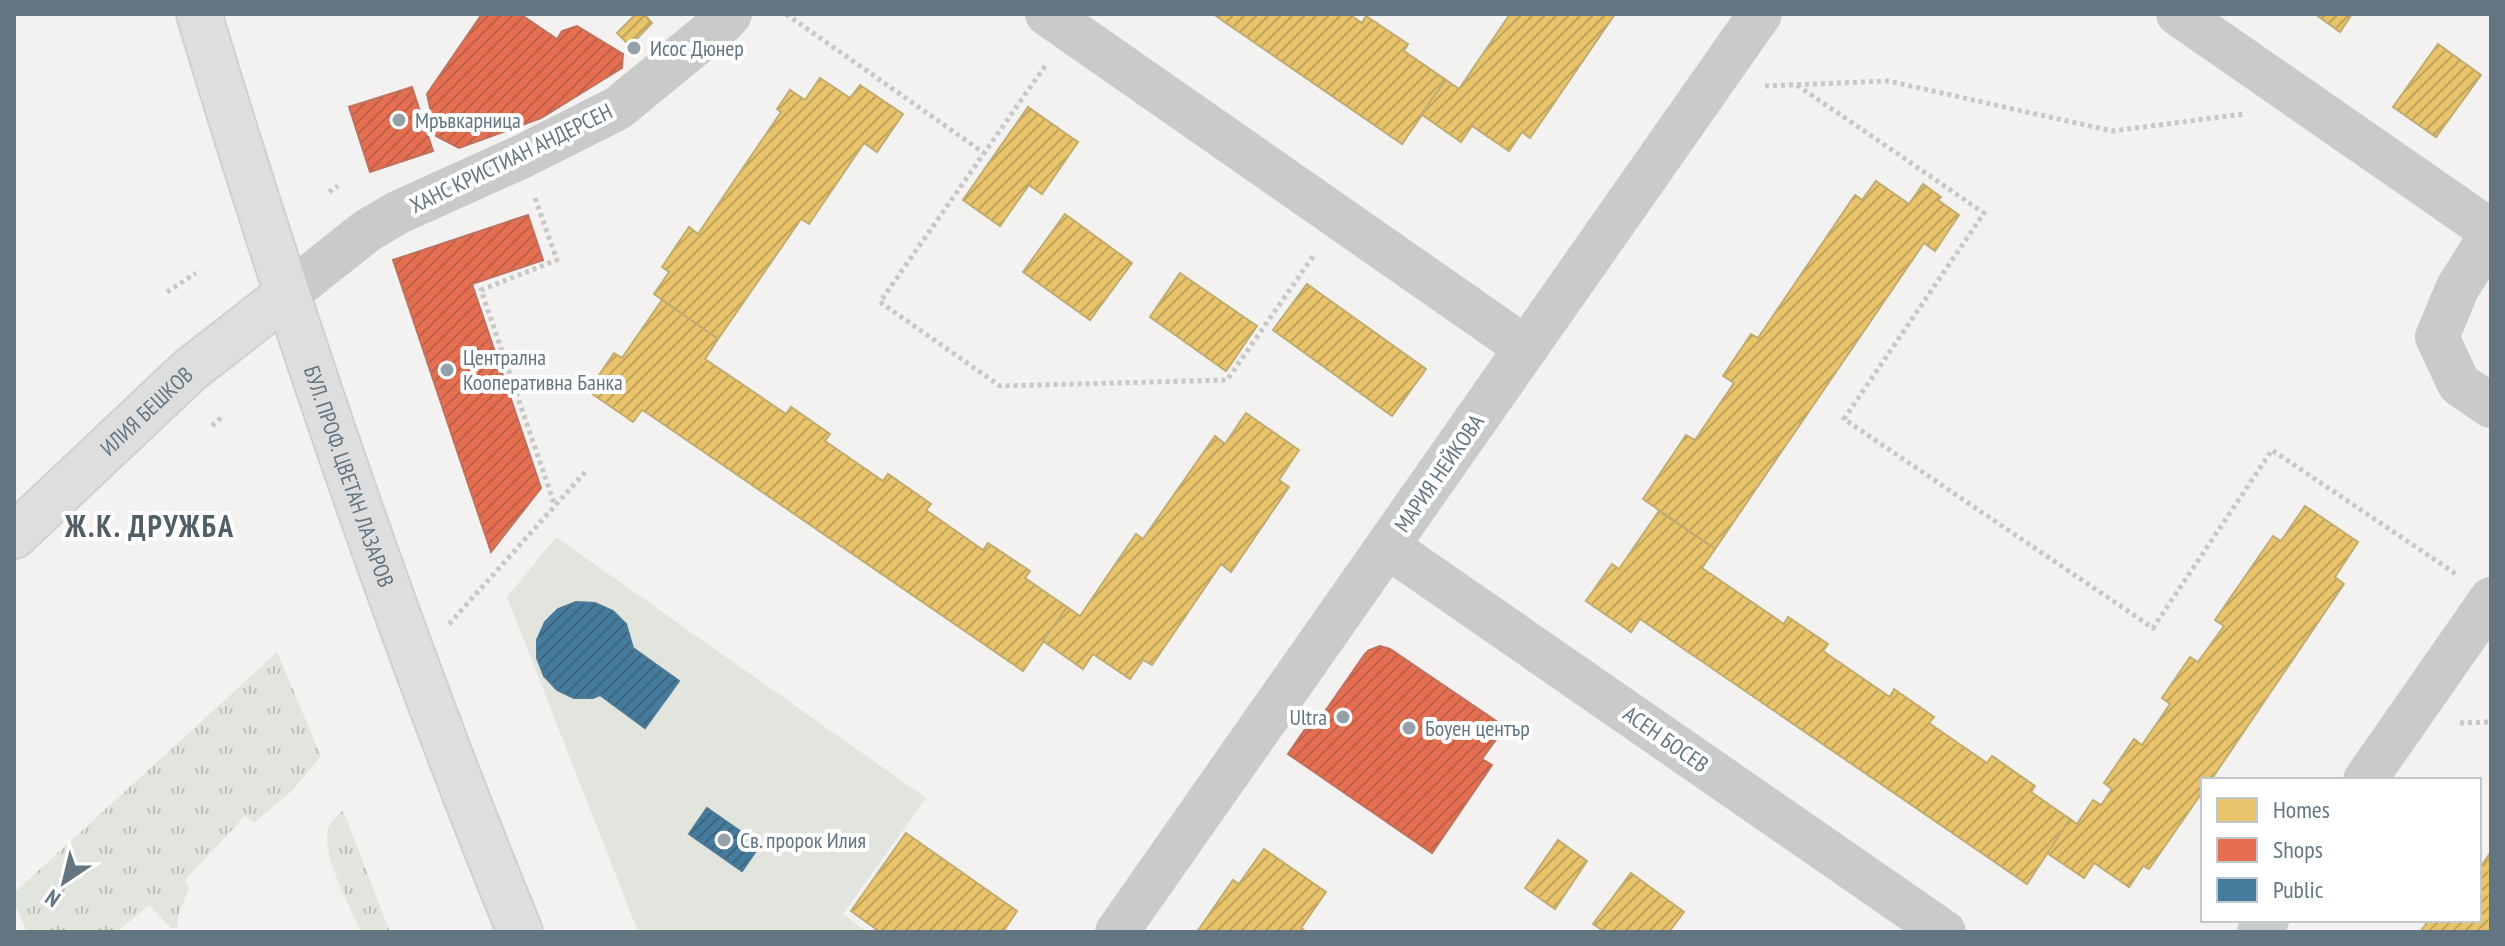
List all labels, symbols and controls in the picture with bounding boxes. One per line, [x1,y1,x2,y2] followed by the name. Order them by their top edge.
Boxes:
[650,34,744,62] place label: Исос Дюнер
[625,39,643,57] marker: Исос Дюнер
[405,97,617,219] street label: ХАНС КРИСТИАН АНДЕРСЕН
[415,106,521,134] place label: Мръвкарница
[390,111,408,129] marker: Мръвкарница
[463,343,623,396] place label: Централна Кооперативна Банка
[94,361,199,462] street label: ИЛИЯ БЕШКОВ
[438,361,456,379] marker: Централна Кооперативна Банка
[298,362,400,591] street label: БУЛ. ПРОФ. ЦВЕТАН ЛАЗАРОВ
[1388,408,1490,537] street label: МАРИЯ НЕЙКОВА
[64,506,235,545] district label: Ж.К. ДРУЖБА
[1618,700,1714,778] street label: АСЕН БОСЕВ
[1290,703,1327,731] place label: Ultra
[1334,708,1352,726] marker: Ultra
[1425,714,1530,742] place label: Боуен център
[1400,719,1418,737] marker: Боуен център
[2201,778,2481,922] legend
[2273,794,2330,825] text: Homes
[740,826,866,854] place label: Св. пророк Илия
[715,831,733,849] marker: Св. пророк Илия
[2273,834,2323,865] text: Shops
[24,842,104,922] north arrow
[2273,874,2324,905] text: Public
[40,884,65,913] text: N

